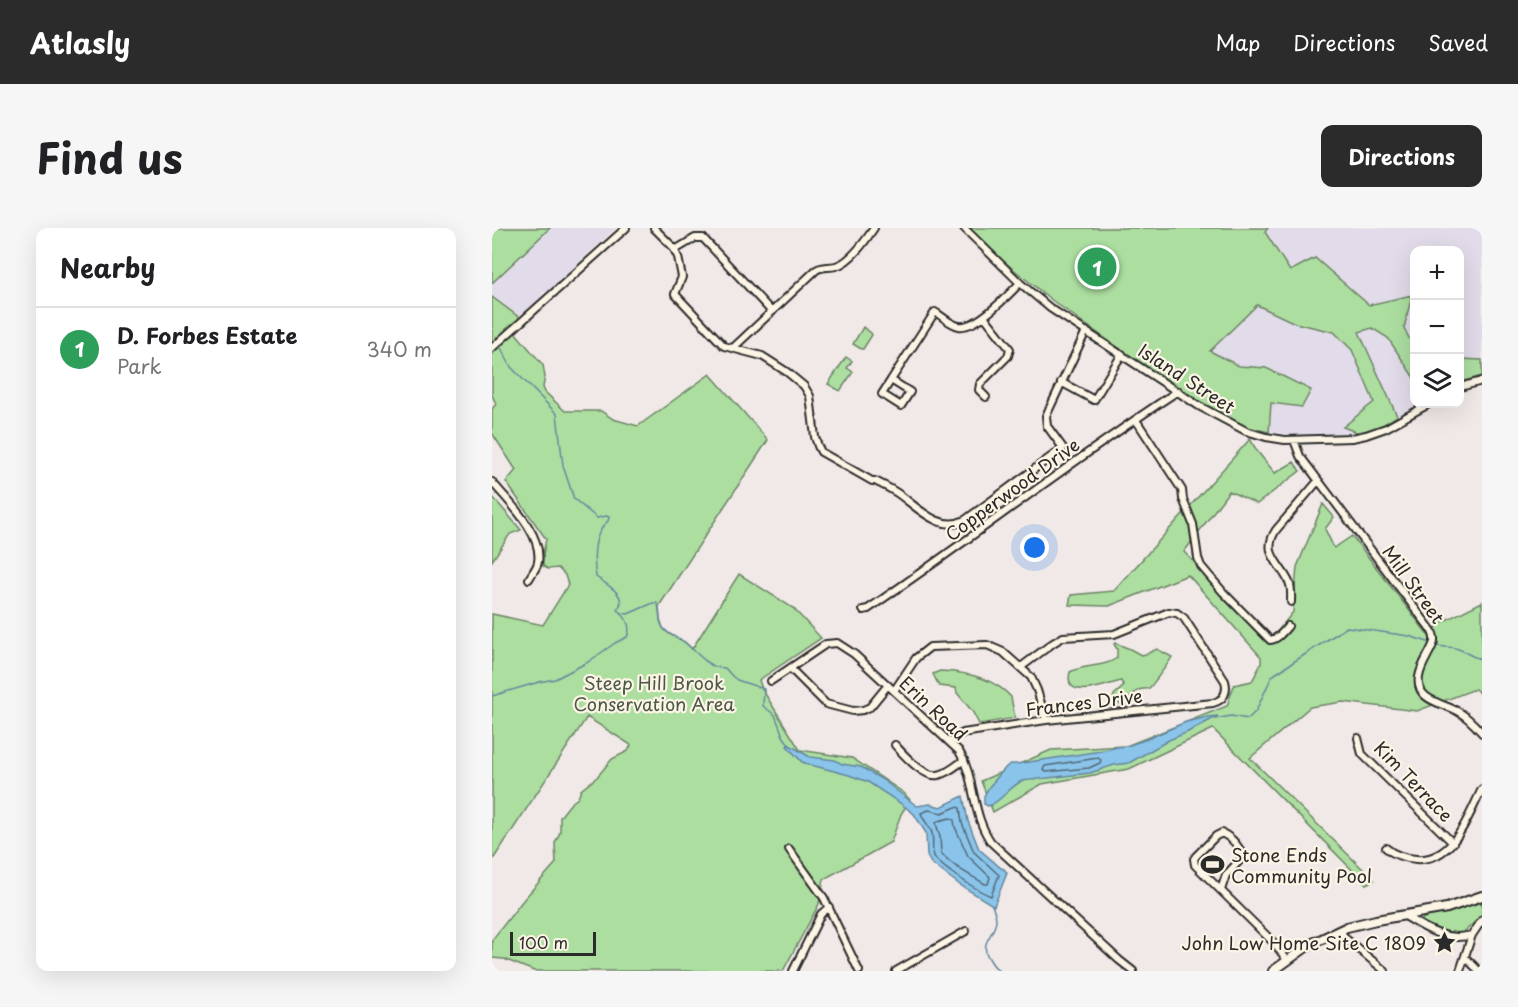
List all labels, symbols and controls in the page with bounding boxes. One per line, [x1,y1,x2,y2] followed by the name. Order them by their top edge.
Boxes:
[30,21,130,64] text: Atlasly
[1215,26,1260,58] text: Map
[1293,26,1395,58] text: Directions
[1428,26,1488,58] text: Saved
[36,125,183,188] text: Find us
[1321,125,1482,187] button: Directions
[1078,244,1116,290] pin: 1
[1410,246,1464,408] map controls
[1410,246,1464,300] button: +
[60,248,155,287] text: Nearby
[1410,300,1464,354] button: −
[117,318,297,351] text: D. Forbes Estate
[75,334,84,364] text: 1
[367,334,432,364] text: 340 m
[1133,337,1241,419] street label: Island Street
[117,351,162,381] text: Park
[1410,354,1464,408] button: layers
[939,431,1085,547] street label: Copperwood Drive
[1020,533,1049,562] your location
[1376,539,1452,629] street label: Mill Street
[573,669,735,717] park label: Steep Hill Brook Conservation Area
[894,669,974,747] street label: Erin Road
[1024,681,1144,723] street label: Frances Drive
[1369,735,1459,827] street label: Kim Terrace
[1231,841,1372,889] place label: Stone Ends Community Pool
[1200,851,1226,877] sports icon: Stone Ends Community Pool
[510,929,596,956] scale bar
[1182,929,1426,956] place label: John Low Home Site C 1809
[1431,929,1457,955] place icon: John Low Home Site C 1809
[519,930,568,954] text: 100 m

